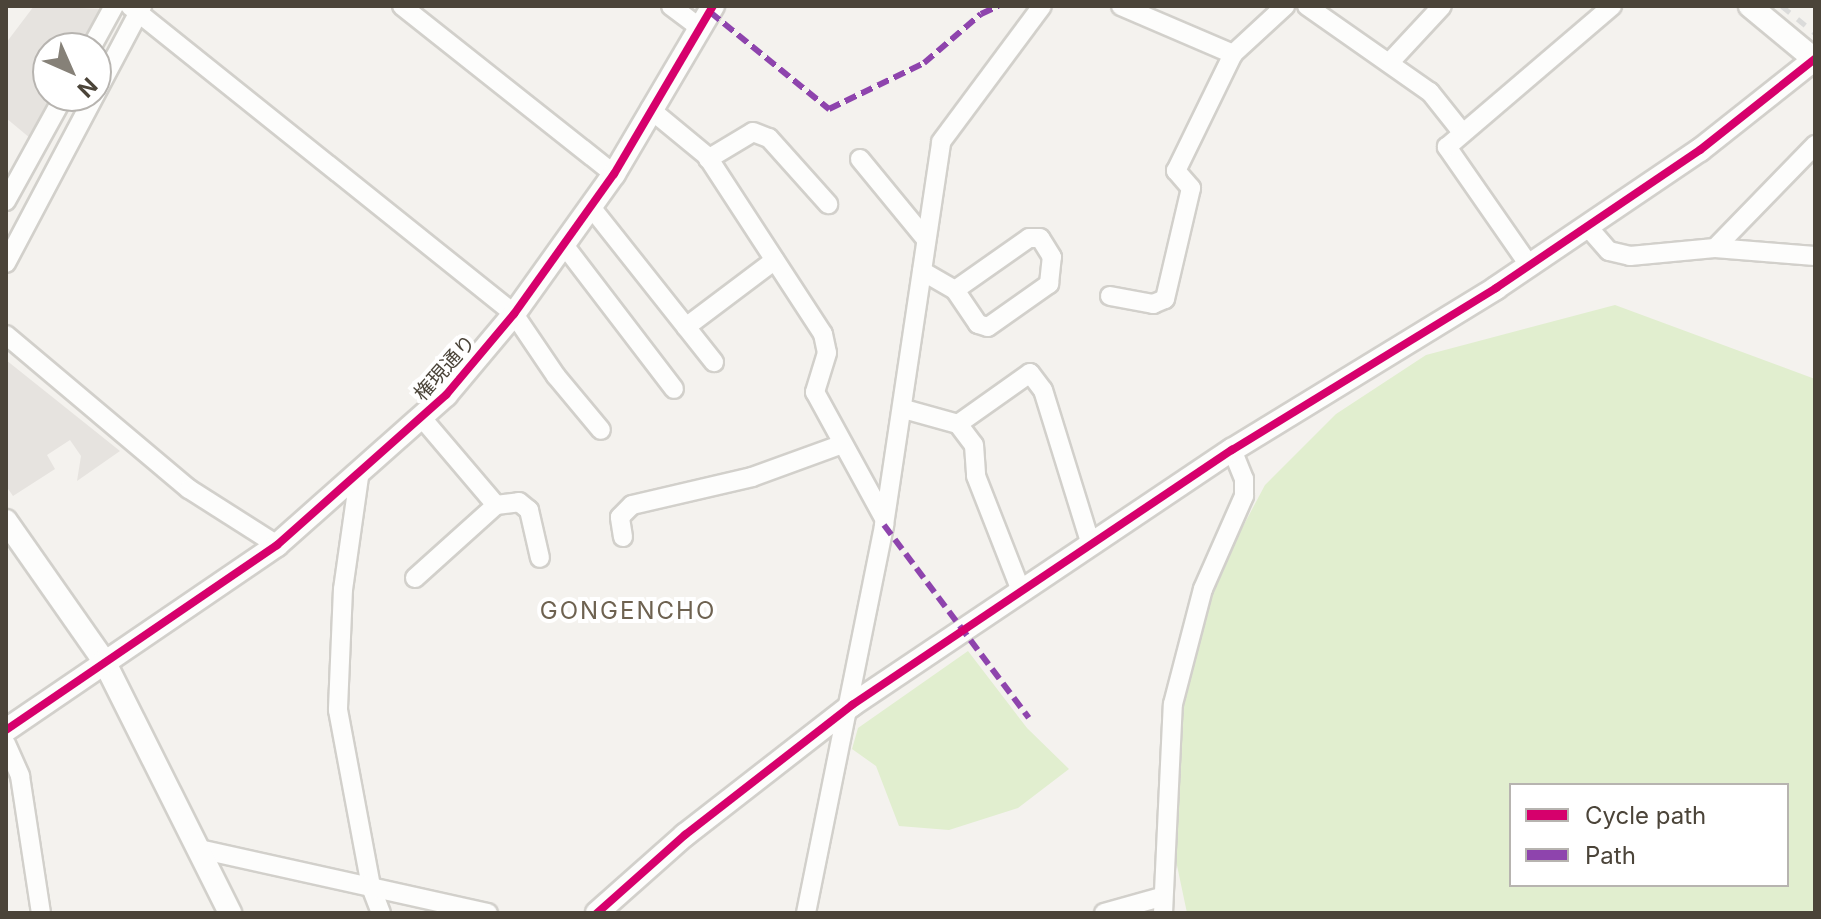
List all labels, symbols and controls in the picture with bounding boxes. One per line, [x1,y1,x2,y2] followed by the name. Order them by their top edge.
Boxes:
[32,32,112,112] north arrow
[72,72,103,103] text: N
[409,330,481,406] street label: 権現通り
[540,597,716,625] district label: GONGENCHO
[1509,783,1789,887] legend
[1585,801,1706,830] text: Cycle path
[1585,841,1636,870] text: Path

